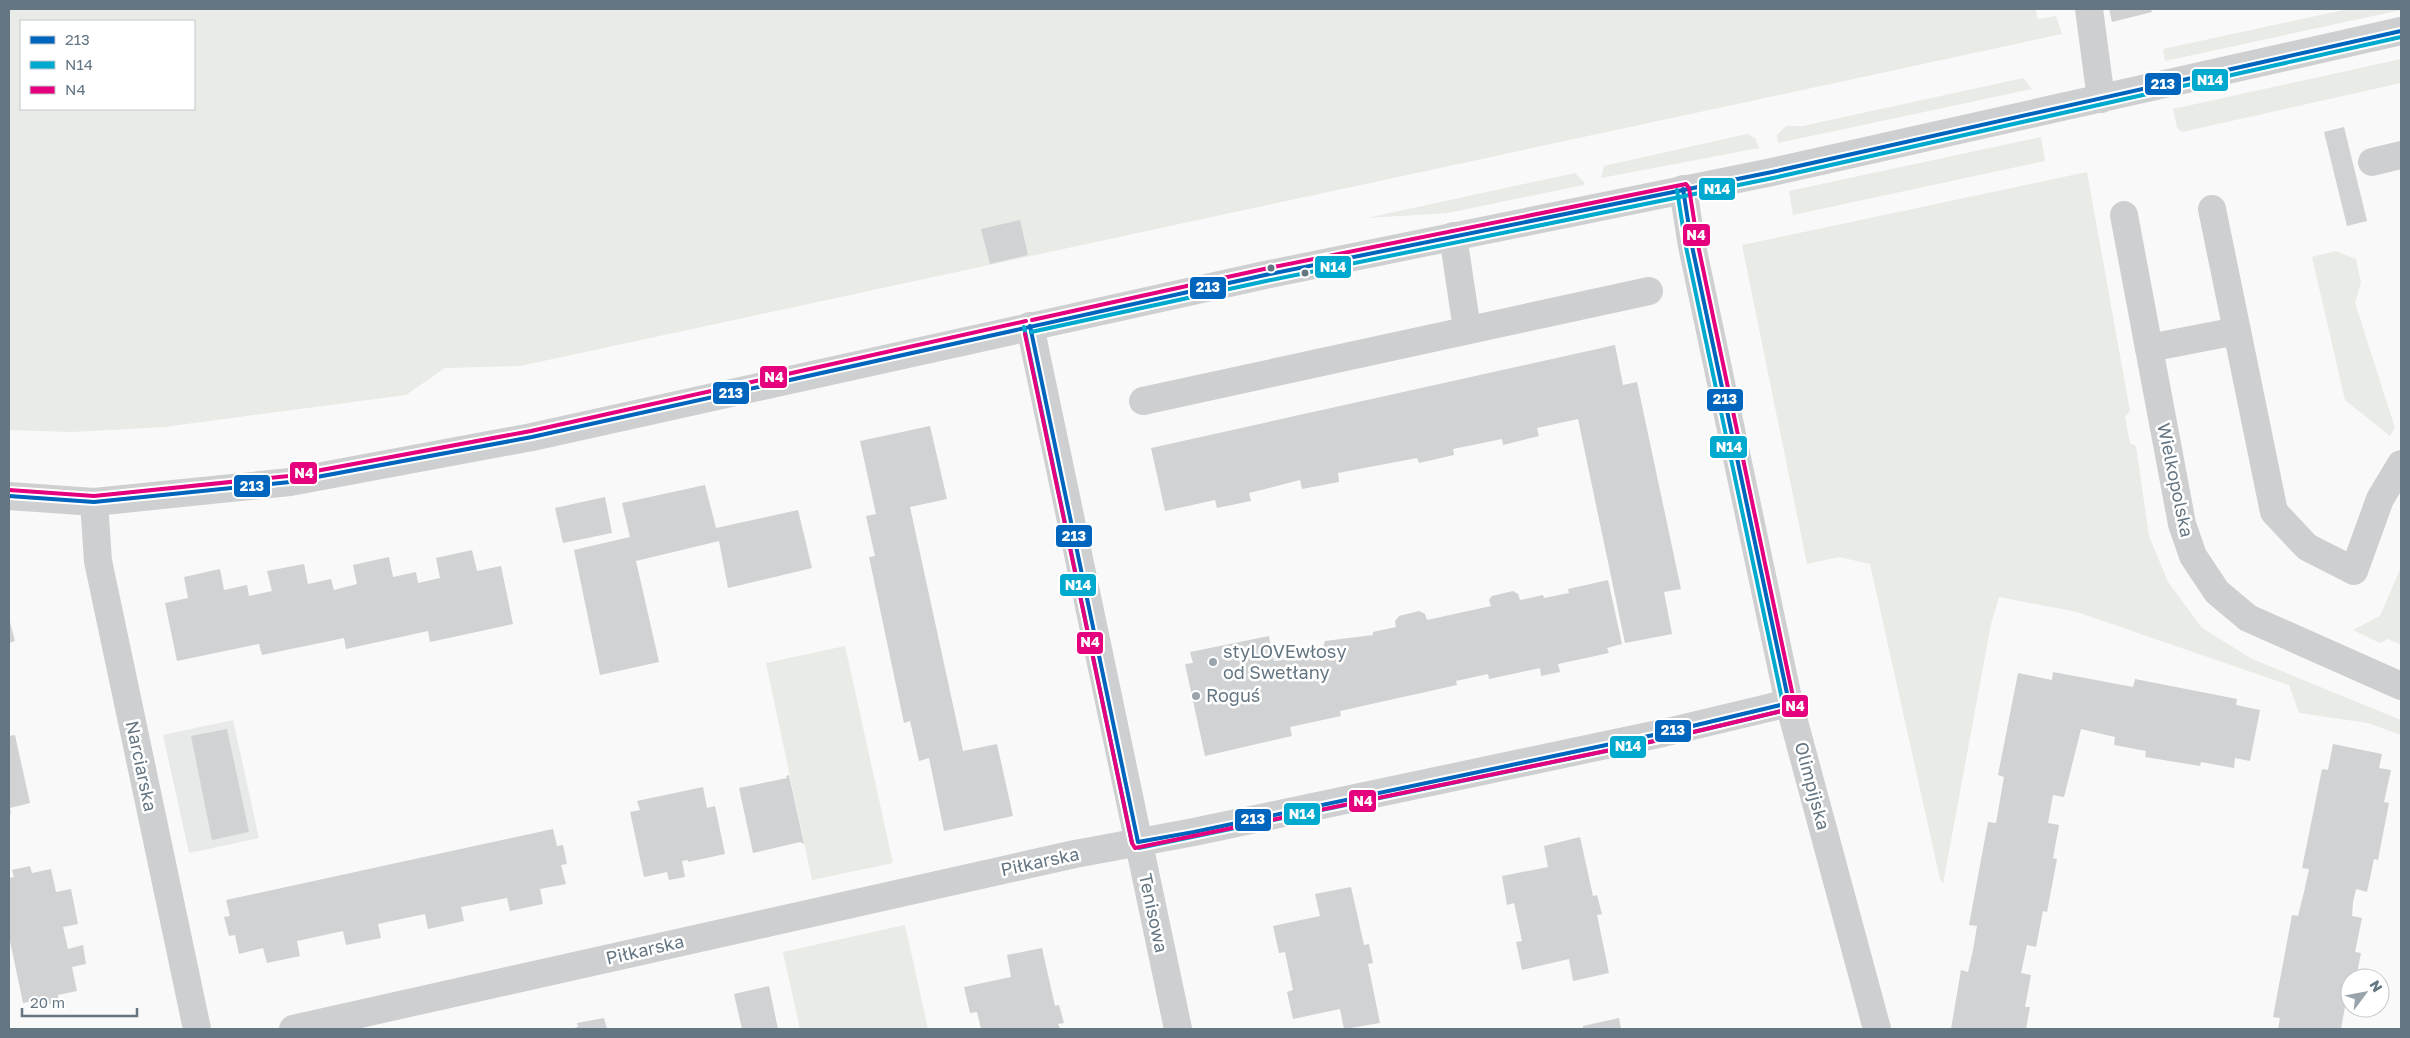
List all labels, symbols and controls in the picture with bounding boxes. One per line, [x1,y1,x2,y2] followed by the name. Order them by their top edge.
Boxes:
[20,20,195,110] legend
[65,30,90,48] text: 213
[65,55,93,73] text: N14
[2191,68,2229,92] line badge: N14
[2197,71,2224,88] text: N14
[2144,72,2182,96] line badge: 213
[2151,75,2175,92] text: 213
[65,80,86,98] text: N4
[1698,177,1736,201] line badge: N14
[1704,180,1731,197] text: N14
[1682,223,1711,247] line badge: N4
[1686,226,1706,243] text: N4
[1314,255,1352,279] line badge: N14
[1320,258,1347,275] text: N14
[1266,263,1276,273] unlabelled marker
[1300,268,1310,278] unlabelled marker
[1189,276,1227,300] line badge: 213
[1196,278,1220,295] text: 213
[759,365,788,389] line badge: N4
[764,368,784,385] text: N4
[712,381,750,405] line badge: 213
[719,384,743,401] text: 213
[1706,388,1744,412] line badge: 213
[1713,390,1737,407] text: 213
[2153,421,2199,539] street label: Wielkopolska
[1709,435,1748,459] line badge: N14
[1716,438,1743,455] text: N14
[289,461,318,485] line badge: N4
[294,464,314,481] text: N4
[233,474,271,498] line badge: 213
[240,477,264,494] text: 213
[1055,524,1093,548] line badge: 213
[1062,527,1086,544] text: 213
[1059,573,1097,597] line badge: N14
[1065,576,1092,593] text: N14
[1076,631,1104,655] line badge: N4
[1080,633,1100,650] text: N4
[1223,640,1346,683] place label: styLOVEwłosy od Swetłany
[1207,656,1219,668] marker: styLOVEwłosy od Swetłany
[1206,684,1260,706] place label: Roguś
[1190,690,1202,702] marker: Roguś
[1781,694,1809,718] line badge: N4
[1785,697,1805,714] text: N4
[122,718,162,813] street label: Narciarska
[1654,719,1692,743] line badge: 213
[1661,721,1685,738] text: 213
[1609,735,1647,759] line badge: N14
[1615,737,1642,754] text: N14
[1791,739,1835,832] street label: Olimpijska
[1348,789,1377,813] line badge: N4
[1353,792,1373,809] text: N4
[1283,802,1321,826] line badge: N14
[1289,805,1316,822] text: N14
[1234,808,1272,832] line badge: 213
[1241,810,1265,827] text: 213
[999,842,1081,880] street label: Piłkarska
[1135,871,1173,954] street label: Tenisowa
[604,929,686,969] street label: Piłkarska
[2340,968,2390,1018] north arrow
[2366,977,2386,995] text: N
[22,986,138,1018] scale bar
[30,993,65,1011] text: 20 m

